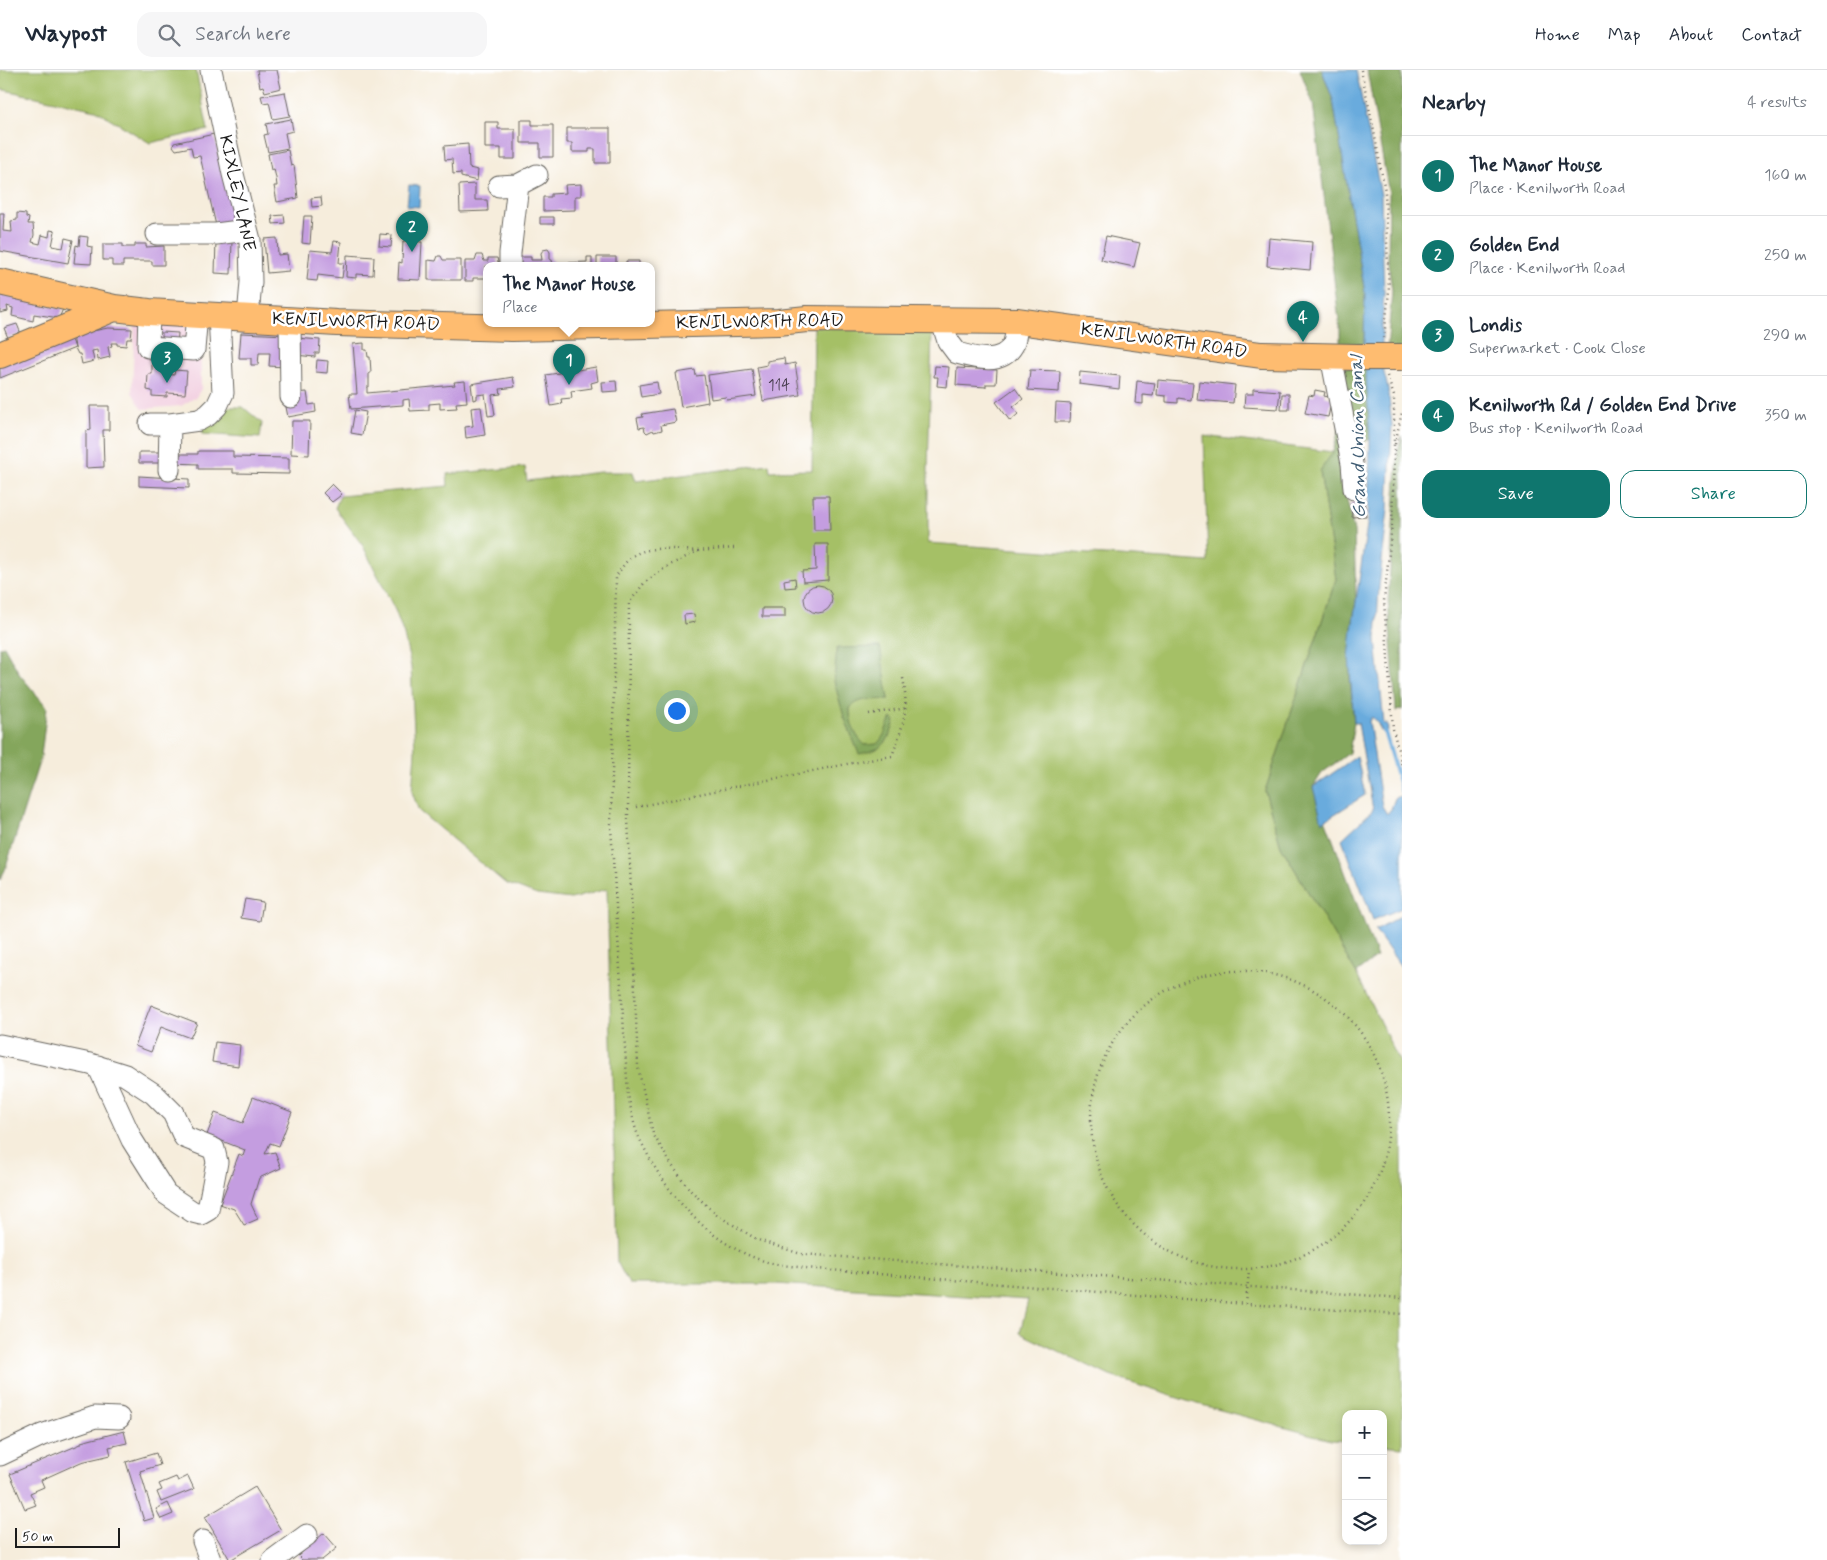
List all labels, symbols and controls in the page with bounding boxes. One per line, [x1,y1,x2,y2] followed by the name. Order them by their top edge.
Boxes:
[137,12,487,57] search box
[25,19,107,50] text: Waypost
[155,21,183,49] icon: search
[195,22,291,47] text: Search here
[1535,23,1580,47] text: Home
[1608,23,1641,47] text: Map
[1669,23,1713,47] text: About
[1741,23,1802,47] text: Contact
[1422,89,1486,117] text: Nearby
[1747,92,1807,113] text: 4 results
[213,133,261,253] street label: KIXLEY LANE
[1469,153,1602,178] text: The Manor House
[1434,165,1442,186] text: 1
[1764,165,1807,186] text: 160 m
[1469,178,1625,199] text: Place · Kenilworth Road
[396,211,428,252] pin: 2
[1469,233,1559,258] text: Golden End
[1434,245,1442,266] text: 2
[1764,245,1807,266] text: 250 m
[1469,258,1625,279] text: Place · Kenilworth Road
[483,262,655,327] popup
[502,272,636,297] text: The Manor House
[502,297,538,318] text: Place
[1287,301,1319,342] pin: 4
[272,307,440,337] street label: KENILWORTH ROAD
[676,309,844,335] street label: KENILWORTH ROAD
[1469,313,1522,338] text: Londis
[1079,317,1249,365] street label: KENILWORTH ROAD
[1434,325,1442,346] text: 3
[1763,325,1807,346] text: 290 m
[1469,338,1646,359] text: Supermarket · Cook Close
[151,342,183,383] pin: 3
[553,344,585,385] pin: 1
[1344,352,1372,518] water label: Grand Union Canal
[768,376,790,396] house number: 114
[1469,393,1737,418] text: Kenilworth Rd / Golden End Drive
[1433,405,1443,426] text: 4
[1765,405,1807,426] text: 350 m
[1469,418,1643,439] text: Bus stop · Kenilworth Road
[1422,470,1610,518] button: Save
[1620,470,1807,518] button: Share
[664,698,690,724] your location
[1342,1410,1387,1545] map controls
[1342,1410,1387,1455] button: +
[1342,1455,1387,1500] button: −
[1342,1500,1387,1545] button: layers
[15,1525,120,1548] scale bar
[22,1528,53,1546] text: 50 m

